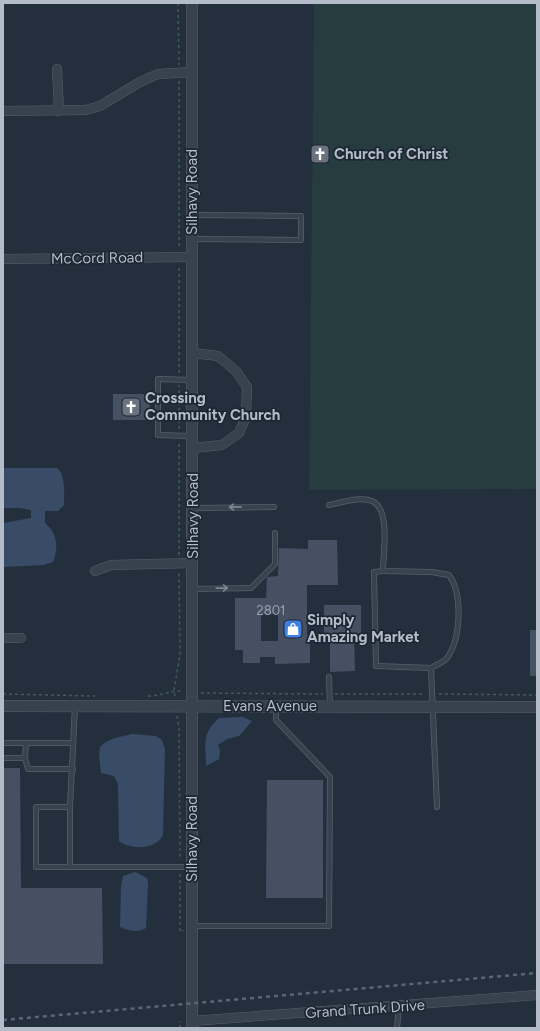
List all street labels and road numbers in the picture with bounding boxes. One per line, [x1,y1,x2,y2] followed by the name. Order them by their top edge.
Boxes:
[183,149,201,235] street label: Silhavy Road
[51,248,143,268] street label: McCord Road
[184,473,202,559] street label: Silhavy Road
[223,697,317,715] street label: Evans Avenue
[183,796,201,882] street label: Silhavy Road
[304,996,426,1022] street label: Grand Trunk Drive

